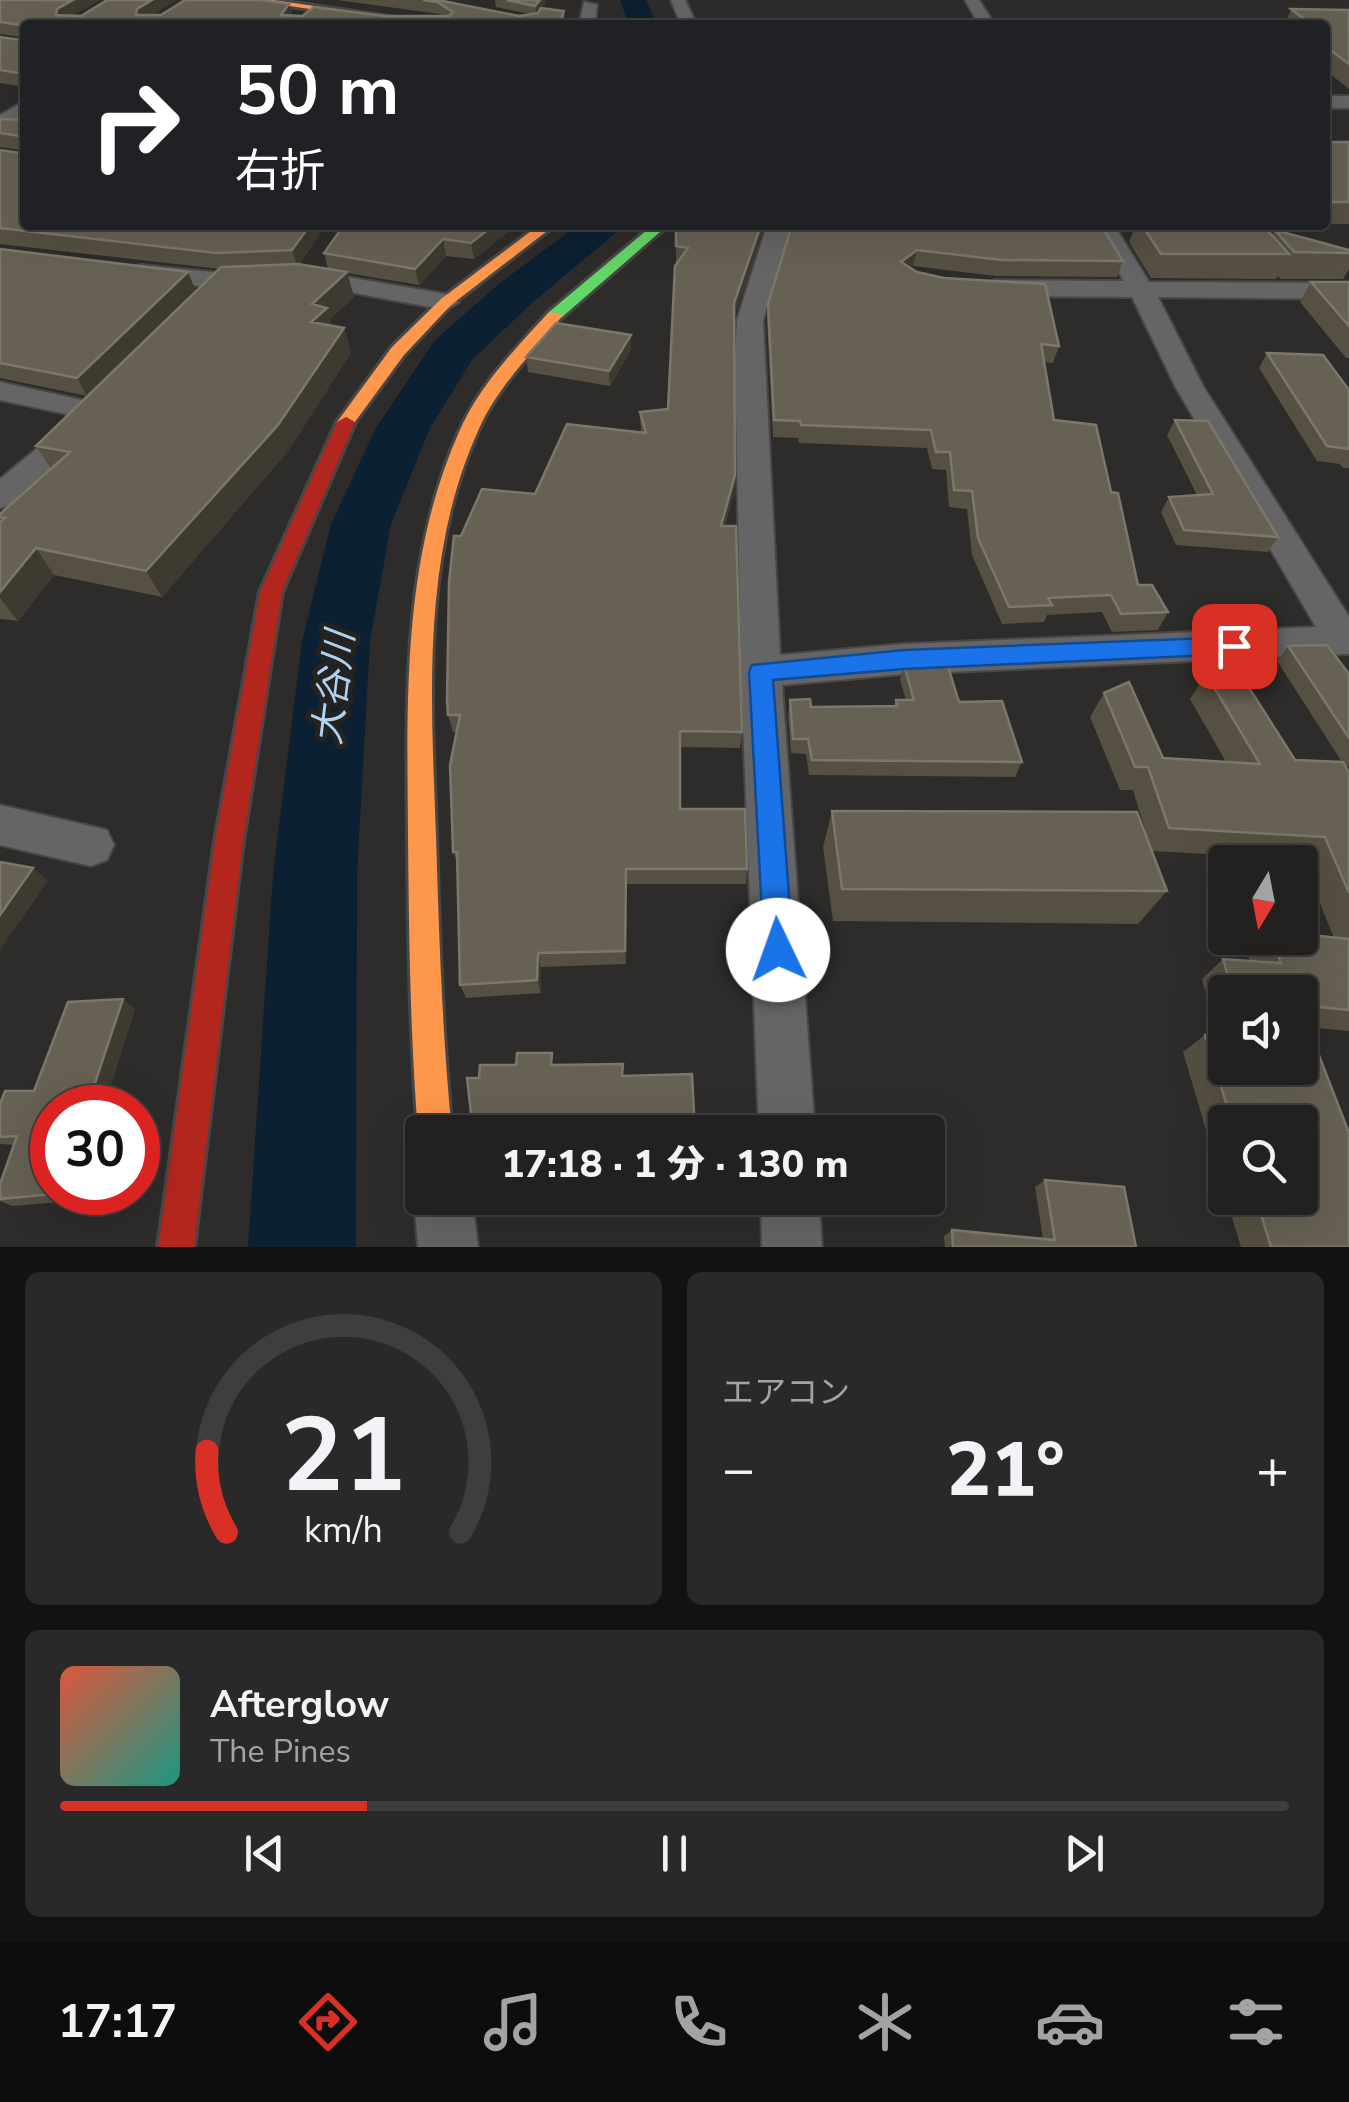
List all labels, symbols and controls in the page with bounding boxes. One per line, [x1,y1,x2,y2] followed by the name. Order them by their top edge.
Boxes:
[235,43,399,139] text: 50 m
[70,60,200,190] icon: right
[235,141,325,202] text: 右折
[1192,604,1277,689] pin
[1207,619,1262,674] icon: arrive
[302,624,367,748] water label: 大谷川
[1208,845,1318,955] north arrow
[1208,845,1318,1215] map controls
[726,898,830,1002] position arrow
[1208,975,1318,1085] button: sound
[30,1085,160,1215] speed limit sign: 30
[1208,1105,1318,1215] button: search
[501,1139,849,1190] text: 17:18 · 1 分 · 130 m
[722,1371,850,1414] text: エアコン
[281,1385,406,1527] text: 21
[946,1419,1065,1521] text: 21°
[722,1432,755,1507] text: −
[1256,1432,1289,1507] text: +
[304,1506,383,1555] text: km/h
[210,1679,389,1730] text: Afterglow
[210,1730,351,1773] text: The Pines
[237,1826,292,1881] icon: previous
[647,1826,702,1881] icon: pause
[1057,1826,1112,1881] icon: next
[293,1987,363,2057] icon: directions
[478,1987,548,2057] icon: music
[664,1987,734,2057] icon: phone
[850,1987,920,2057] icon: climate
[1035,1987,1105,2057] icon: car
[1221,1987,1291,2057] icon: filters
[58,1992,177,2053] text: 17:17

